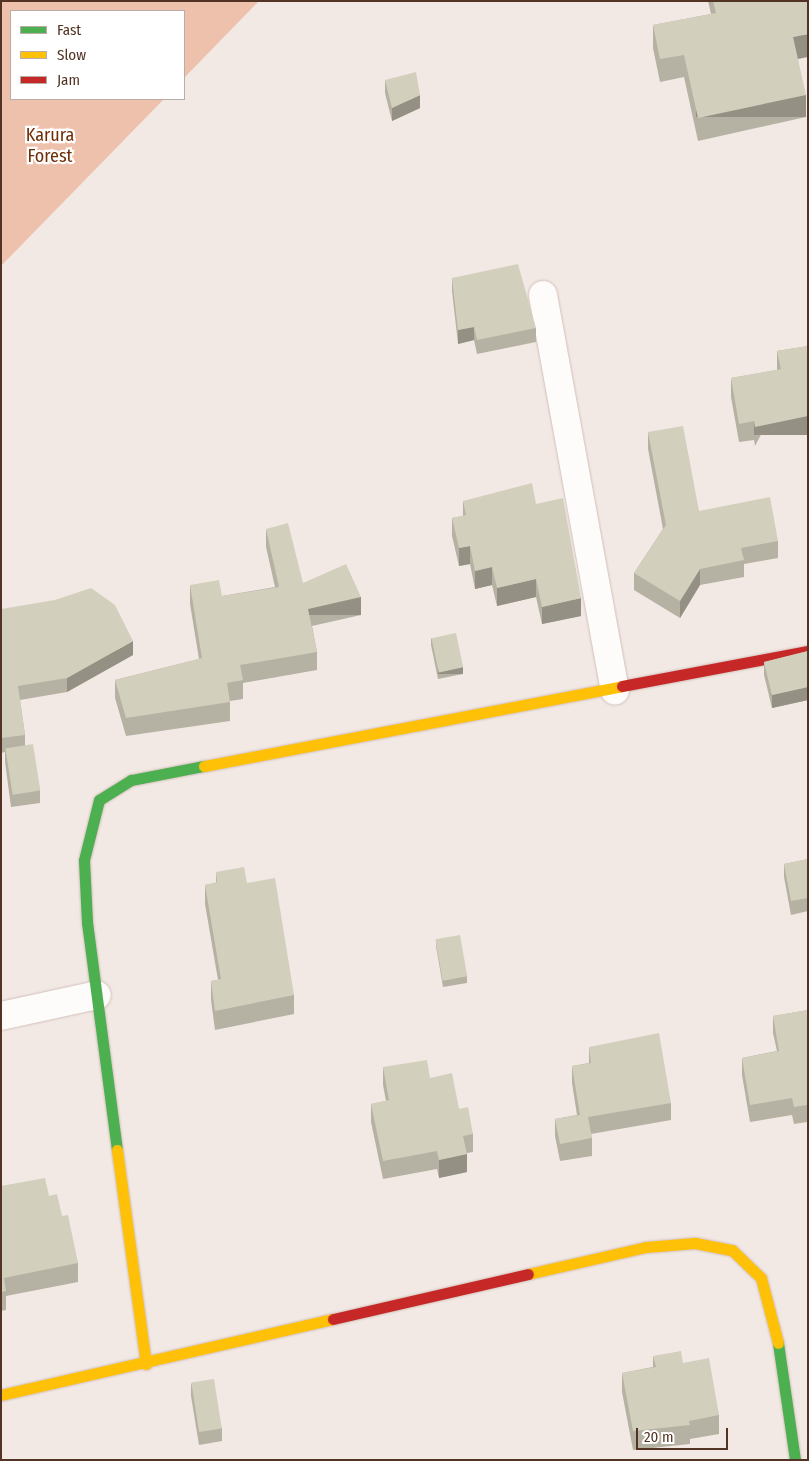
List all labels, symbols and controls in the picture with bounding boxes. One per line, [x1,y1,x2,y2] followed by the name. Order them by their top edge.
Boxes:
[10,10,185,100] legend
[57,21,81,39] text: Fast
[57,46,86,64] text: Slow
[57,71,80,89] text: Jam
[26,125,74,168] park label: Karura Forest
[639,1418,732,1450] scale bar
[644,1428,674,1446] text: 20 m

